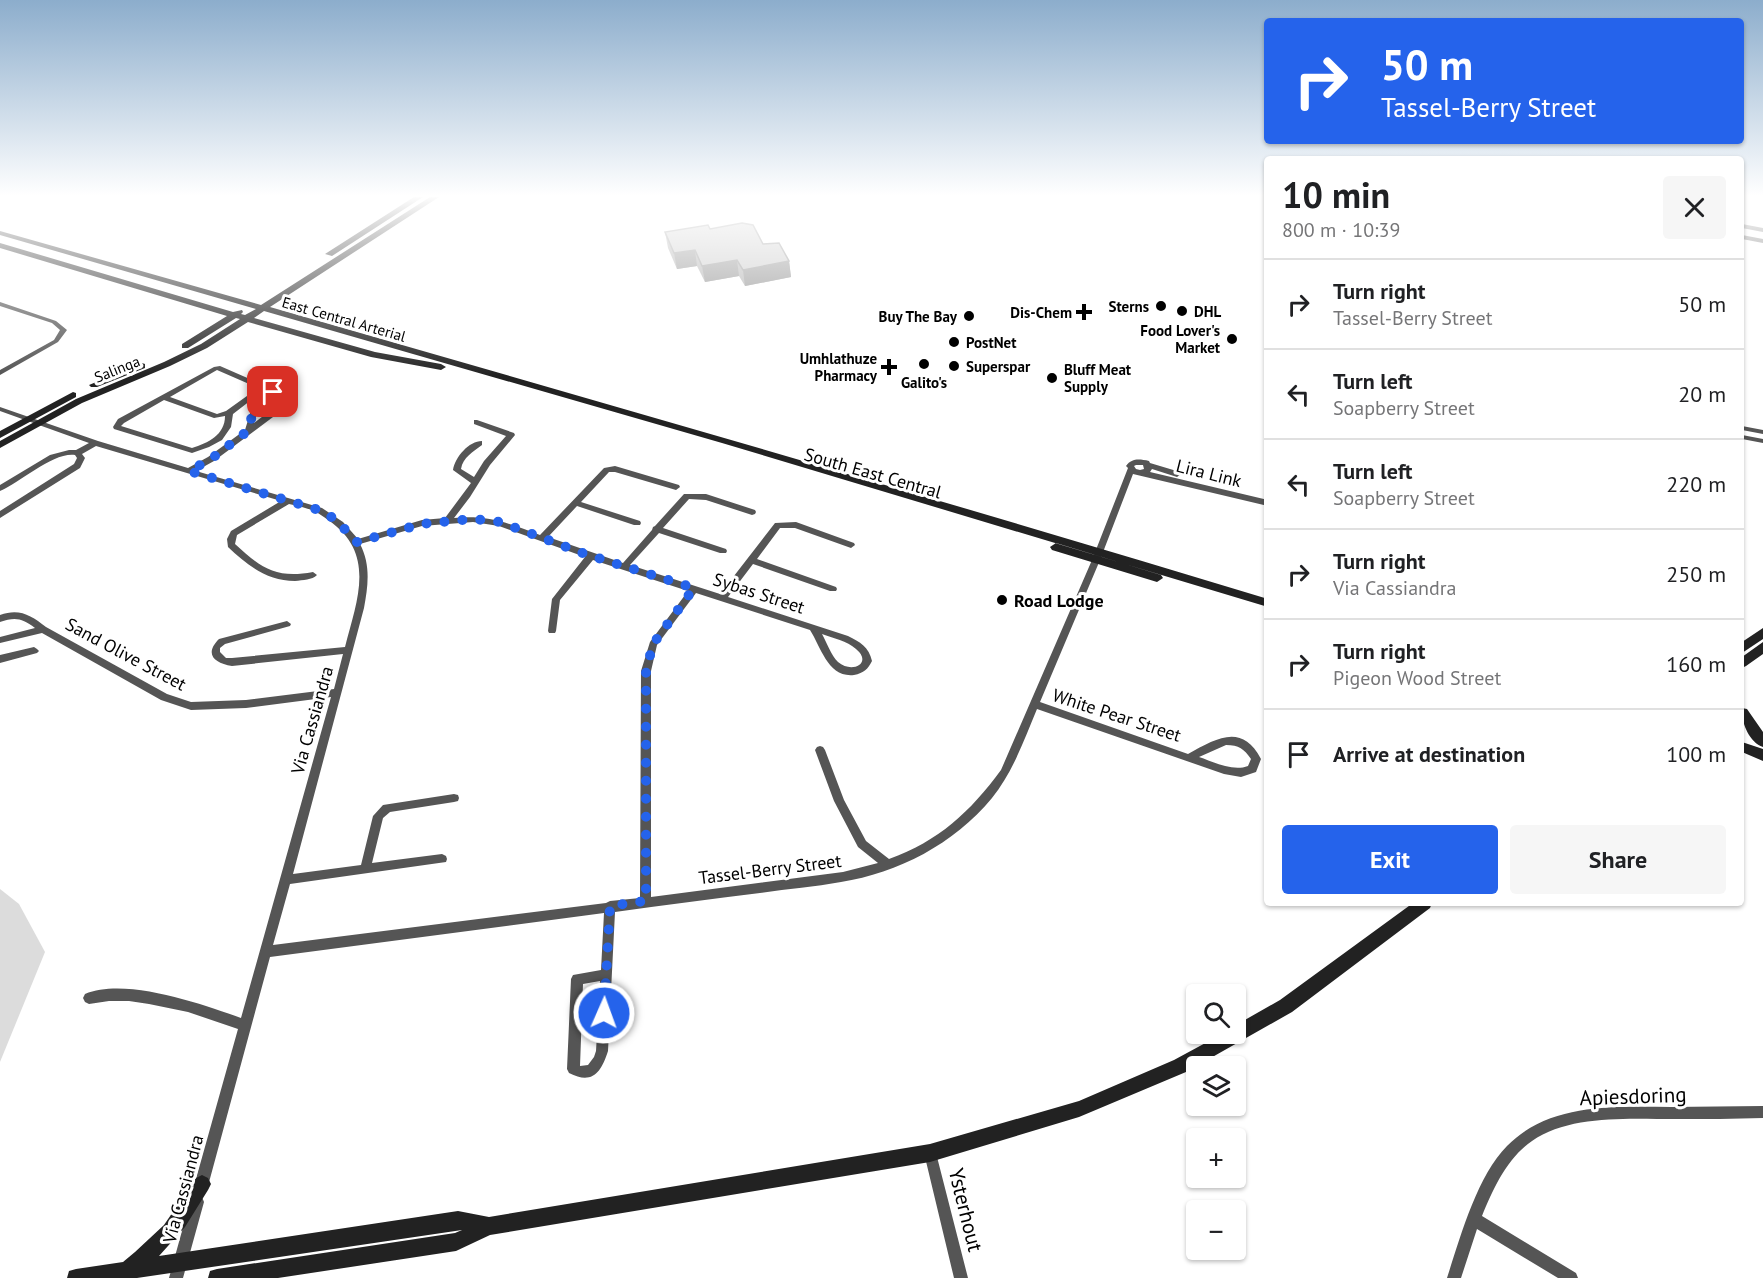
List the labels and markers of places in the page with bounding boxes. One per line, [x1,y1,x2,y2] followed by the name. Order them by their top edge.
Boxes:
[1108,297,1149,316] place label: Sterns
[1154,299,1168,313] marker: Sterns
[1194,302,1221,321] place label: DHL
[1010,303,1072,322] place label: Dis-Chem
[1175,304,1189,318] marker: DHL
[1077,305,1091,319] marker: Dis-Chem
[879,307,958,326] place label: Buy The Bay
[962,309,976,323] marker: Buy The Bay
[1140,321,1221,357] place label: Food Lover's Market
[1225,332,1239,346] marker: Food Lover's Market
[966,333,1017,352] place label: PostNet
[947,335,961,349] marker: PostNet
[800,349,878,385] place label: Umhlathuze Pharmacy
[917,357,931,371] marker: Galito's
[966,357,1031,376] place label: Superspar
[947,359,961,373] marker: Superspar
[882,360,896,374] marker: Umhlathuze Pharmacy
[1064,360,1132,396] place label: Bluff Meat Supply
[247,366,298,417] pin
[1045,371,1059,385] marker: Bluff Meat Supply
[901,373,947,392] place label: Galito's
[1014,589,1104,612] place label: Road Lodge
[995,593,1009,607] marker: Road Lodge

